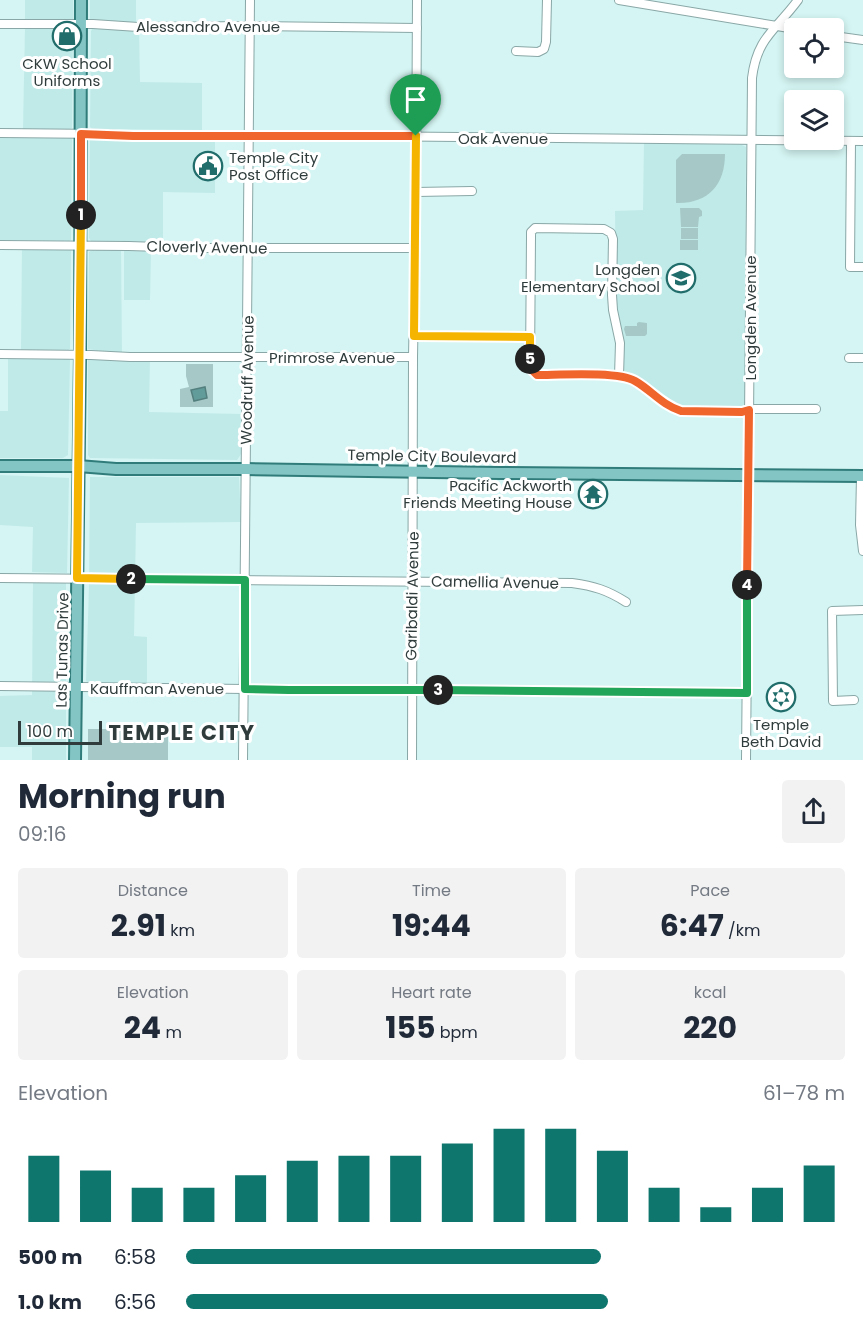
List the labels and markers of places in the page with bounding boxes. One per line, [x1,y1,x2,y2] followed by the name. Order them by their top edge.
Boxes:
[51,20,83,52] shop icon: CKW School Uniforms
[22,53,112,91] place label: CKW School Uniforms
[390,74,441,136] pin
[229,147,319,185] place label: Temple City Post Office
[192,150,224,182] public building icon: Temple City Post Office
[66,200,96,230] pin: 1
[521,259,660,297] place label: Longden Elementary School
[665,262,697,294] school or university icon: Longden Elementary School
[515,344,545,374] pin: 5
[403,475,572,513] place label: Pacific Ackworth Friends Meeting House
[577,478,609,510] temple icon: Pacific Ackworth Friends Meeting House
[116,564,146,594] pin: 2
[732,570,762,600] pin: 4
[423,675,453,705] pin: 3
[765,681,797,713] synagogue icon: Temple Beth David
[741,714,821,752] place label: Temple Beth David

